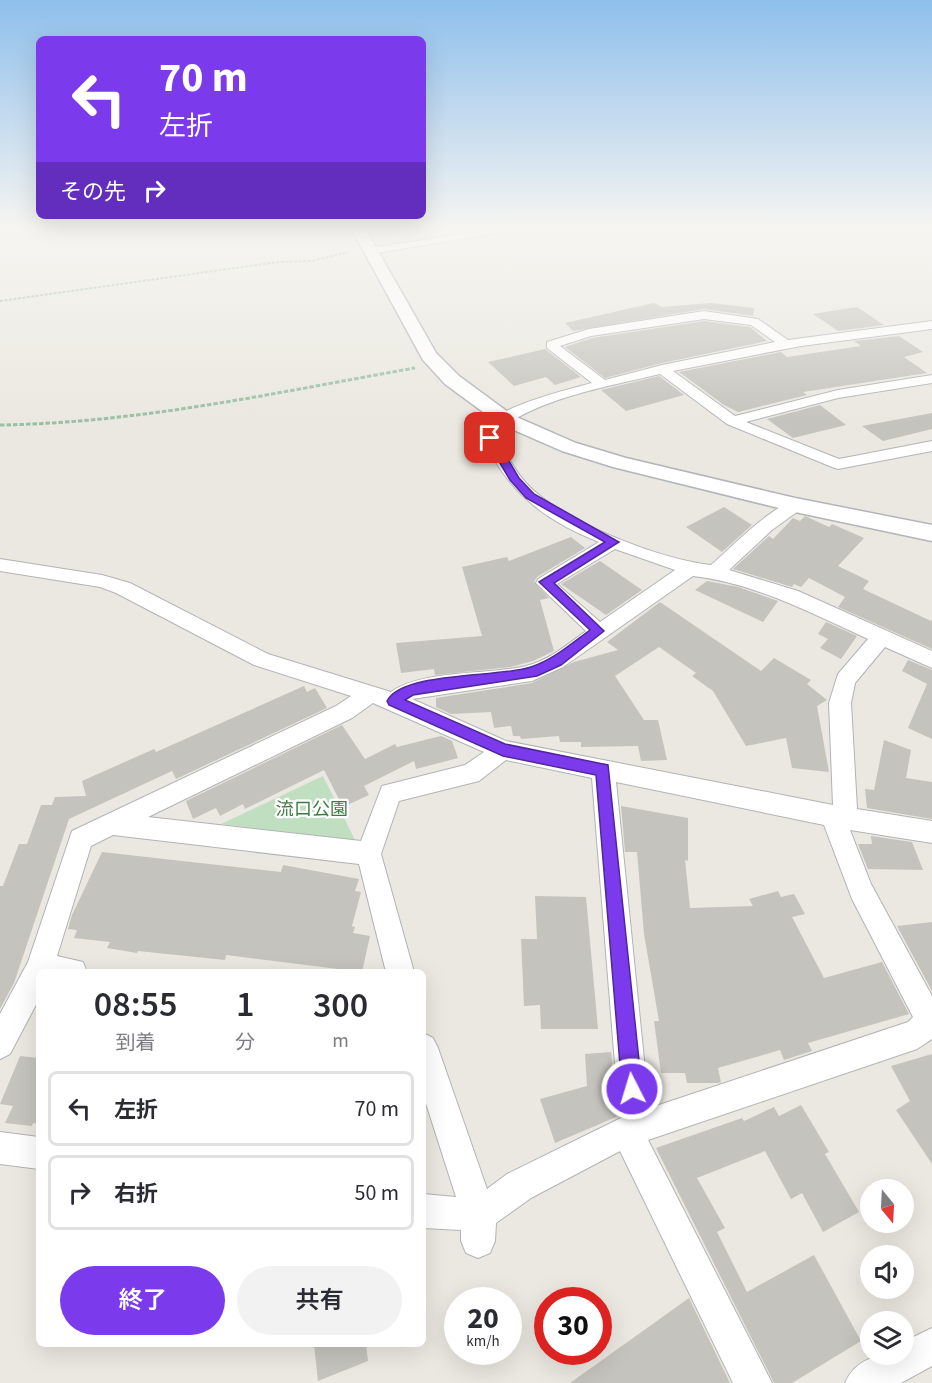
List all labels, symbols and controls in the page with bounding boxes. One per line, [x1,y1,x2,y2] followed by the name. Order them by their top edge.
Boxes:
[159,48,248,108] text: 70 m
[60,60,138,138] icon: left
[159,107,213,146] text: 左折
[138,174,171,207] icon: right
[60,176,126,208] text: その先
[464,412,515,463] pin
[473,421,506,454] icon: arrive
[276,797,348,822] park label: 流口公園
[94,979,177,1030] text: 08:55
[236,979,254,1030] text: 1
[313,980,368,1031] text: 300
[332,1027,349,1055] text: m
[116,1029,156,1057] text: 到着
[235,1029,255,1057] text: 分
[600,1057,664,1121] position arrow
[63,1092,96,1125] icon: left
[354,1093,399,1125] text: 70 m
[114,1094,158,1126] text: 左折
[63,1176,96,1209] icon: right
[354,1177,399,1209] text: 50 m
[114,1178,158,1210] text: 右折
[860,1179,914,1233] north arrow
[860,1179,914,1365] map controls
[860,1245,914,1299] button: sound
[60,1266,225,1335] button: 終了
[237,1266,402,1335] button: 共有
[534,1287,612,1365] speed limit sign: 30
[467,1297,499,1340] text: 20
[860,1311,914,1365] button: layers
[466,1331,500,1352] text: km/h

